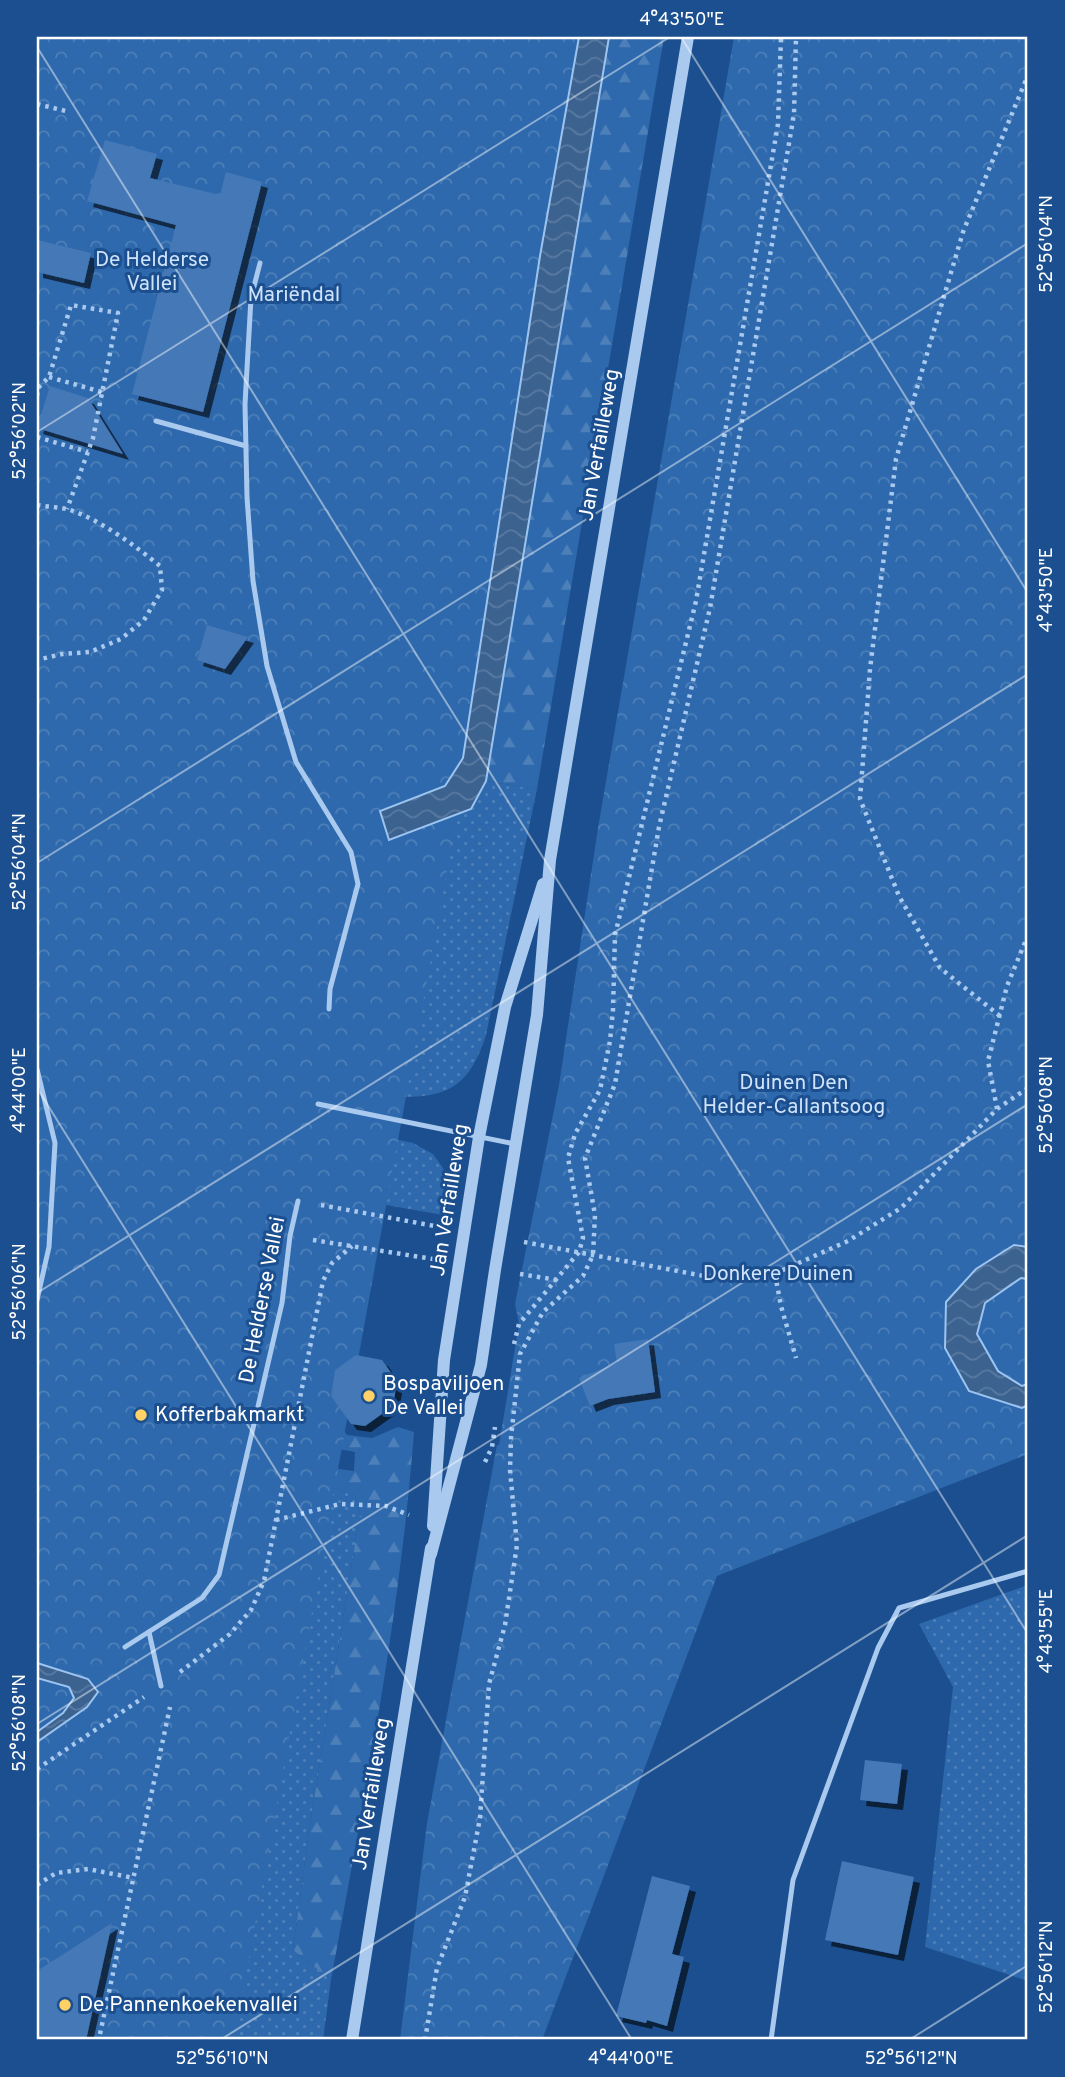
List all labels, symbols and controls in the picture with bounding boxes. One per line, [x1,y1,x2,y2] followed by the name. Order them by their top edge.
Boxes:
[639,9,725,32] text: 4°43'50"E
[1036,195,1059,293] text: 52°56'04"N
[95,247,209,298] park label: De Helderse Vallei
[248,282,340,309] park label: Mariëndal
[573,367,627,523] street label: Jan Verfailleweg
[9,382,32,480] text: 52°56'02"N
[1036,547,1059,633] text: 4°43'50"E
[9,813,32,911] text: 52°56'04"N
[9,1047,32,1133] text: 4°44'00"E
[1036,1056,1059,1154] text: 52°56'08"N
[703,1070,885,1121] park label: Duinen Den Helder-Callantsoog
[425,1122,475,1278] street label: Jan Verfailleweg
[234,1214,292,1386] street label: De Helderse Vallei
[9,1243,32,1341] text: 52°56'06"N
[703,1261,853,1288] park label: Donkere Duinen
[383,1371,504,1422] place label: Bospaviljoen De Vallei
[361,1388,377,1404] marker: Bospaviljoen De Vallei
[155,1402,304,1429] place label: Kofferbakmarkt
[133,1407,149,1423] marker: Kofferbakmarkt
[1036,1589,1059,1673] text: 4°43'55"E
[9,1674,32,1772] text: 52°56'08"N
[347,1716,397,1872] street label: Jan Verfailleweg
[1036,1921,1059,2013] text: 52°56'12"N
[79,1992,298,2019] place label: De Pannenkoekenvallei
[57,1997,73,2013] marker: De Pannenkoekenvallei
[175,2048,269,2071] text: 52°56'10"N
[588,2048,674,2071] text: 4°44'00"E
[865,2048,957,2071] text: 52°56'12"N

